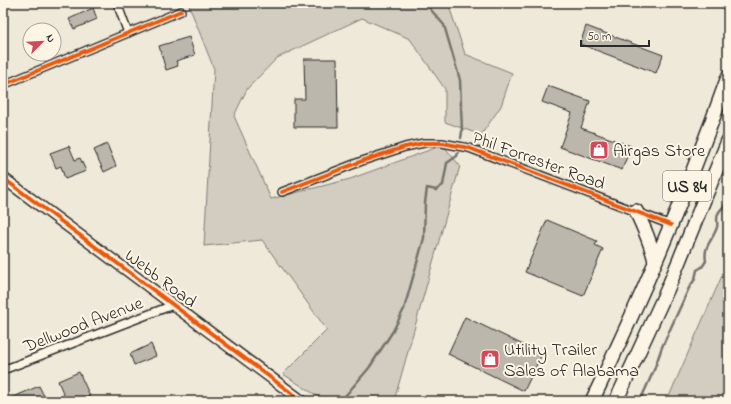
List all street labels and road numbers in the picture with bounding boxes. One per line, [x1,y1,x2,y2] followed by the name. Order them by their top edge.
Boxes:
[468,126,608,198] street label: Phil Forrester Road
[663,171,711,201] road number: US 84
[118,244,201,315] street label: Webb Road
[19,291,148,361] street label: Dellwood Avenue

